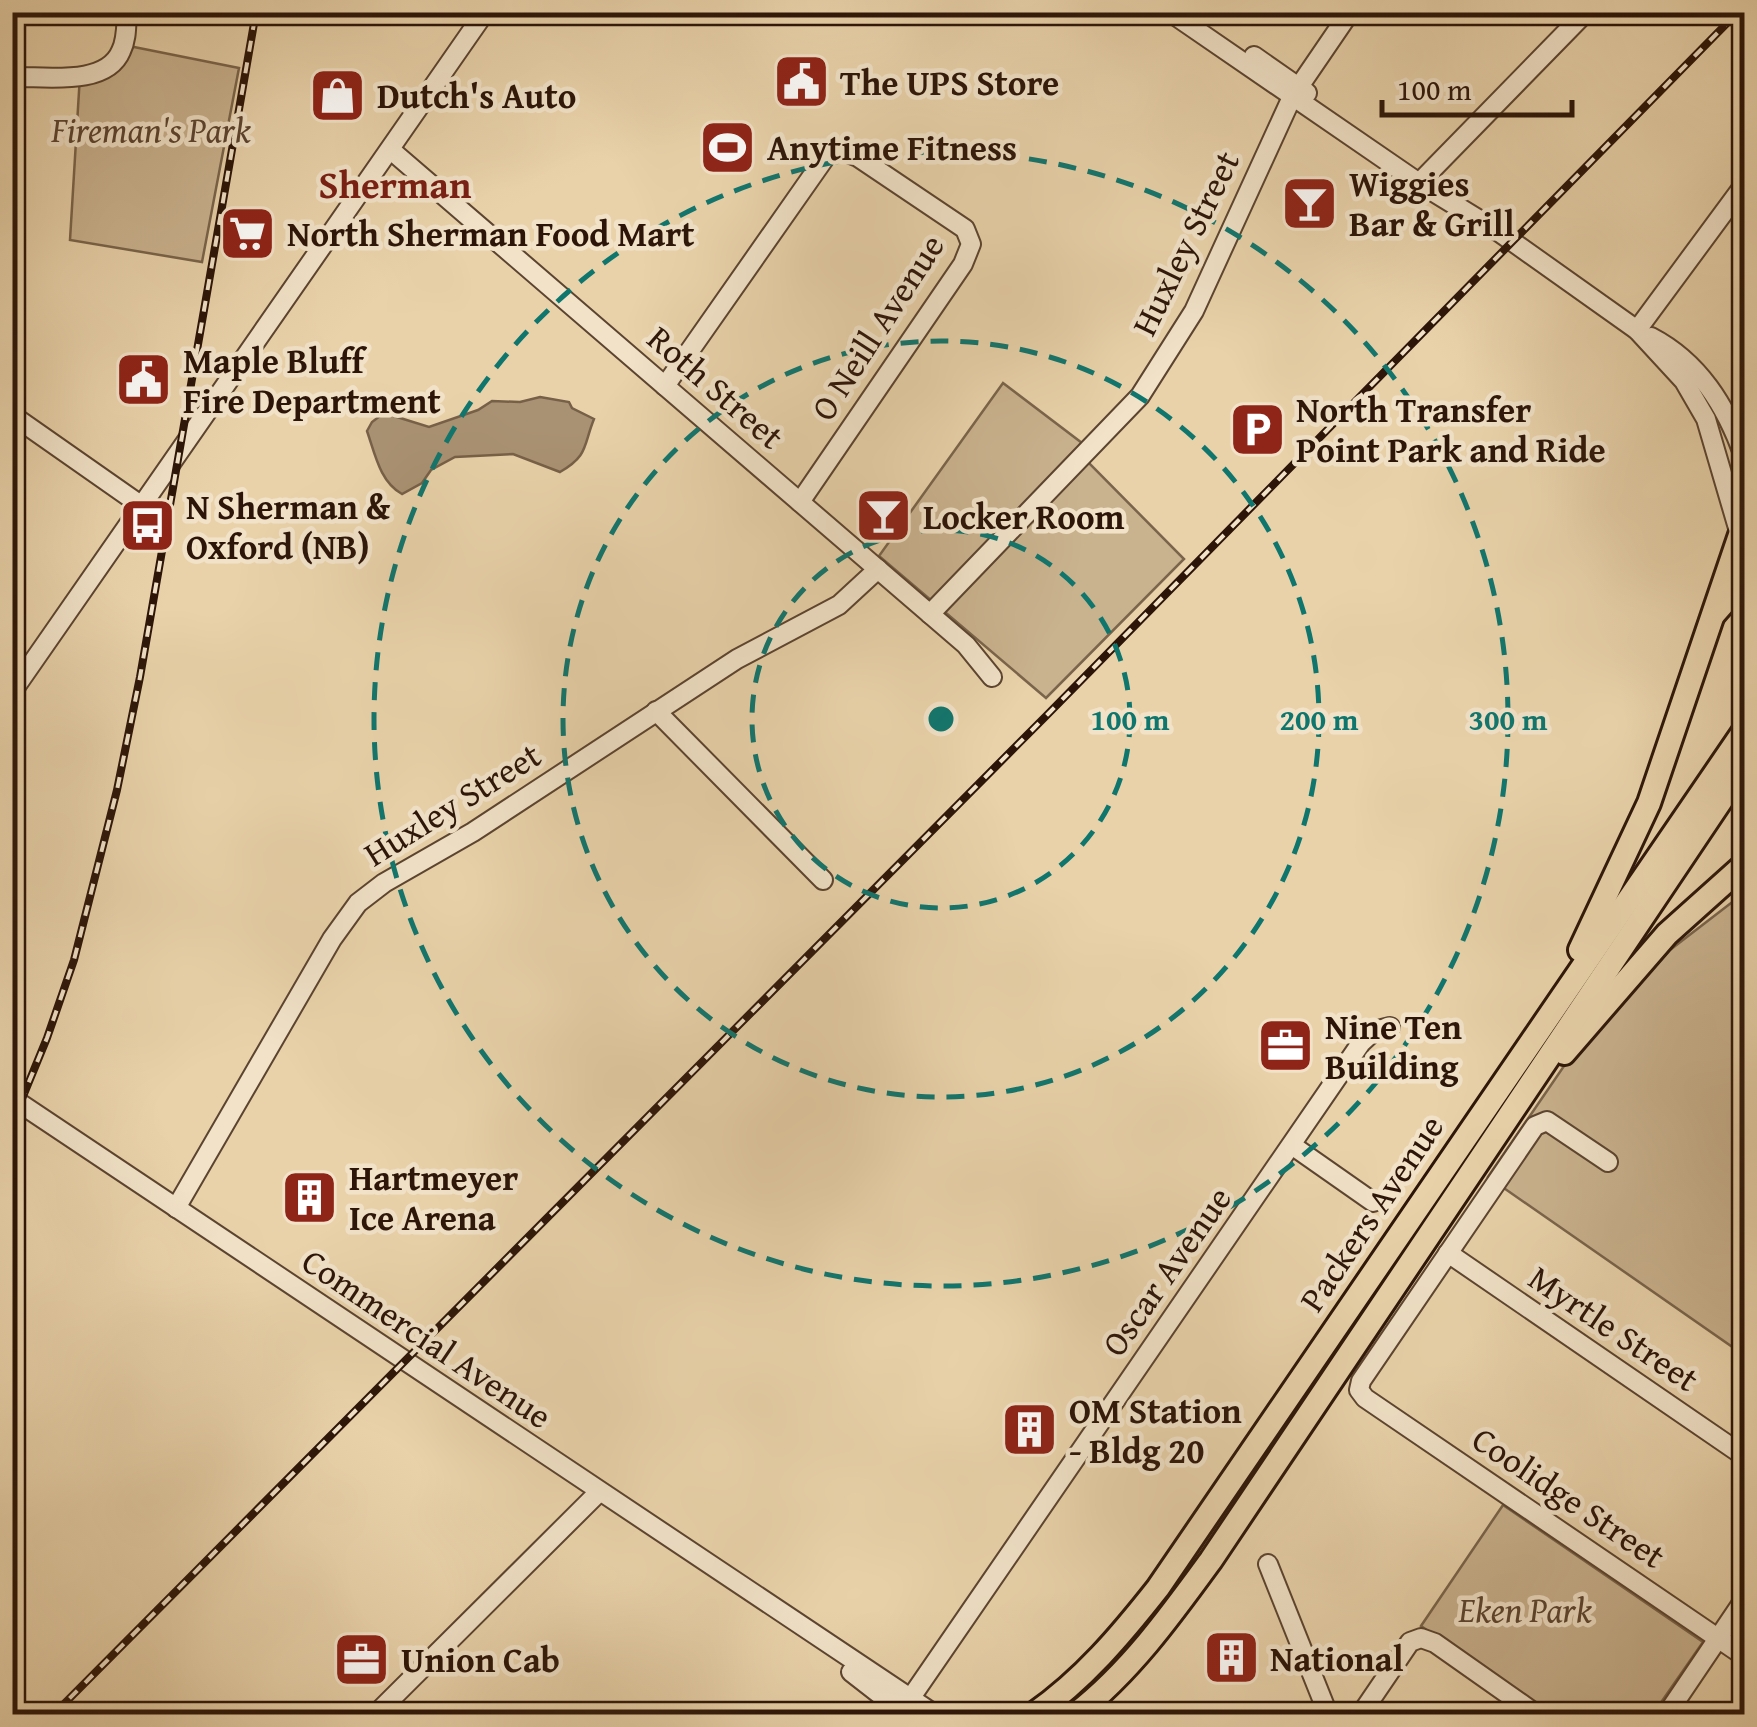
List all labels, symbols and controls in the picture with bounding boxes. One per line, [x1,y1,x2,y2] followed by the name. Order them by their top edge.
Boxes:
[771,52,831,112] public building icon: The UPS Store
[1382,55,1572,117] scale bar
[840,57,1059,108] place label: The UPS Store
[308,65,368,125] shop icon: Dutch's Auto
[1397,67,1472,111] text: 100 m
[377,70,576,121] place label: Dutch's Auto
[50,104,252,155] park label: Fireman's Park
[698,117,758,177] sports icon: Anytime Fitness
[767,122,1017,173] place label: Anytime Fitness
[1118,142,1252,344] street label: Huxley Street
[318,156,472,212] district label: Sherman
[1349,158,1515,249] place label: Wiggies Bar & Grill
[1280,173,1340,233] bar icon: Wiggies Bar & Grill
[218,203,278,263] supermarket icon: North Sherman Food Mart
[287,208,695,259] place label: North Sherman Food Mart
[798,224,956,430] street label: O Neill Avenue
[637,313,795,461] street label: Roth Street
[183,335,441,426] place label: Maple Bluff Fire Department
[114,350,174,410] public building icon: Maple Bluff Fire Department
[1296,384,1606,475] place label: North Transfer Point Park and Ride
[1227,399,1287,459] parking icon: North Transfer Point Park and Ride
[186,481,391,572] place label: N Sherman & Oxford (NB)
[854,486,914,546] bar icon: Locker Room
[923,491,1125,542] place label: Locker Room
[117,496,177,556] bus stop icon: N Sherman & Oxford (NB)
[1091,697,1170,741] text: 100 m
[1280,697,1359,741] text: 200 m
[1469,697,1548,741] text: 300 m
[923,701,959,737] centre of rings
[354,729,550,879] street label: Huxley Street
[1325,1001,1462,1092] place label: Nine Ten Building
[1256,1016,1316,1076] office icon: Nine Ten Building
[1286,1104,1456,1322] street label: Packers Avenue
[349,1152,518,1243] place label: Hartmeyer Ice Arena
[280,1167,340,1227] building icon: Hartmeyer Ice Arena
[1089,1176,1243,1366] street label: Oscar Avenue
[292,1235,562,1441] street label: Commercial Avenue
[1519,1252,1709,1404] street label: Myrtle Street
[1069,1385,1242,1476] place label: OM Station - Bldg 20
[1000,1400,1060,1460] building icon: OM Station - Bldg 20
[1462,1413,1676,1581] street label: Coolidge Street
[1457,1584,1593,1635] park label: Eken Park
[1201,1628,1261,1688] building icon: National
[332,1629,392,1689] office icon: Union Cab
[1270,1633,1404,1684] place label: National
[401,1634,560,1685] place label: Union Cab

